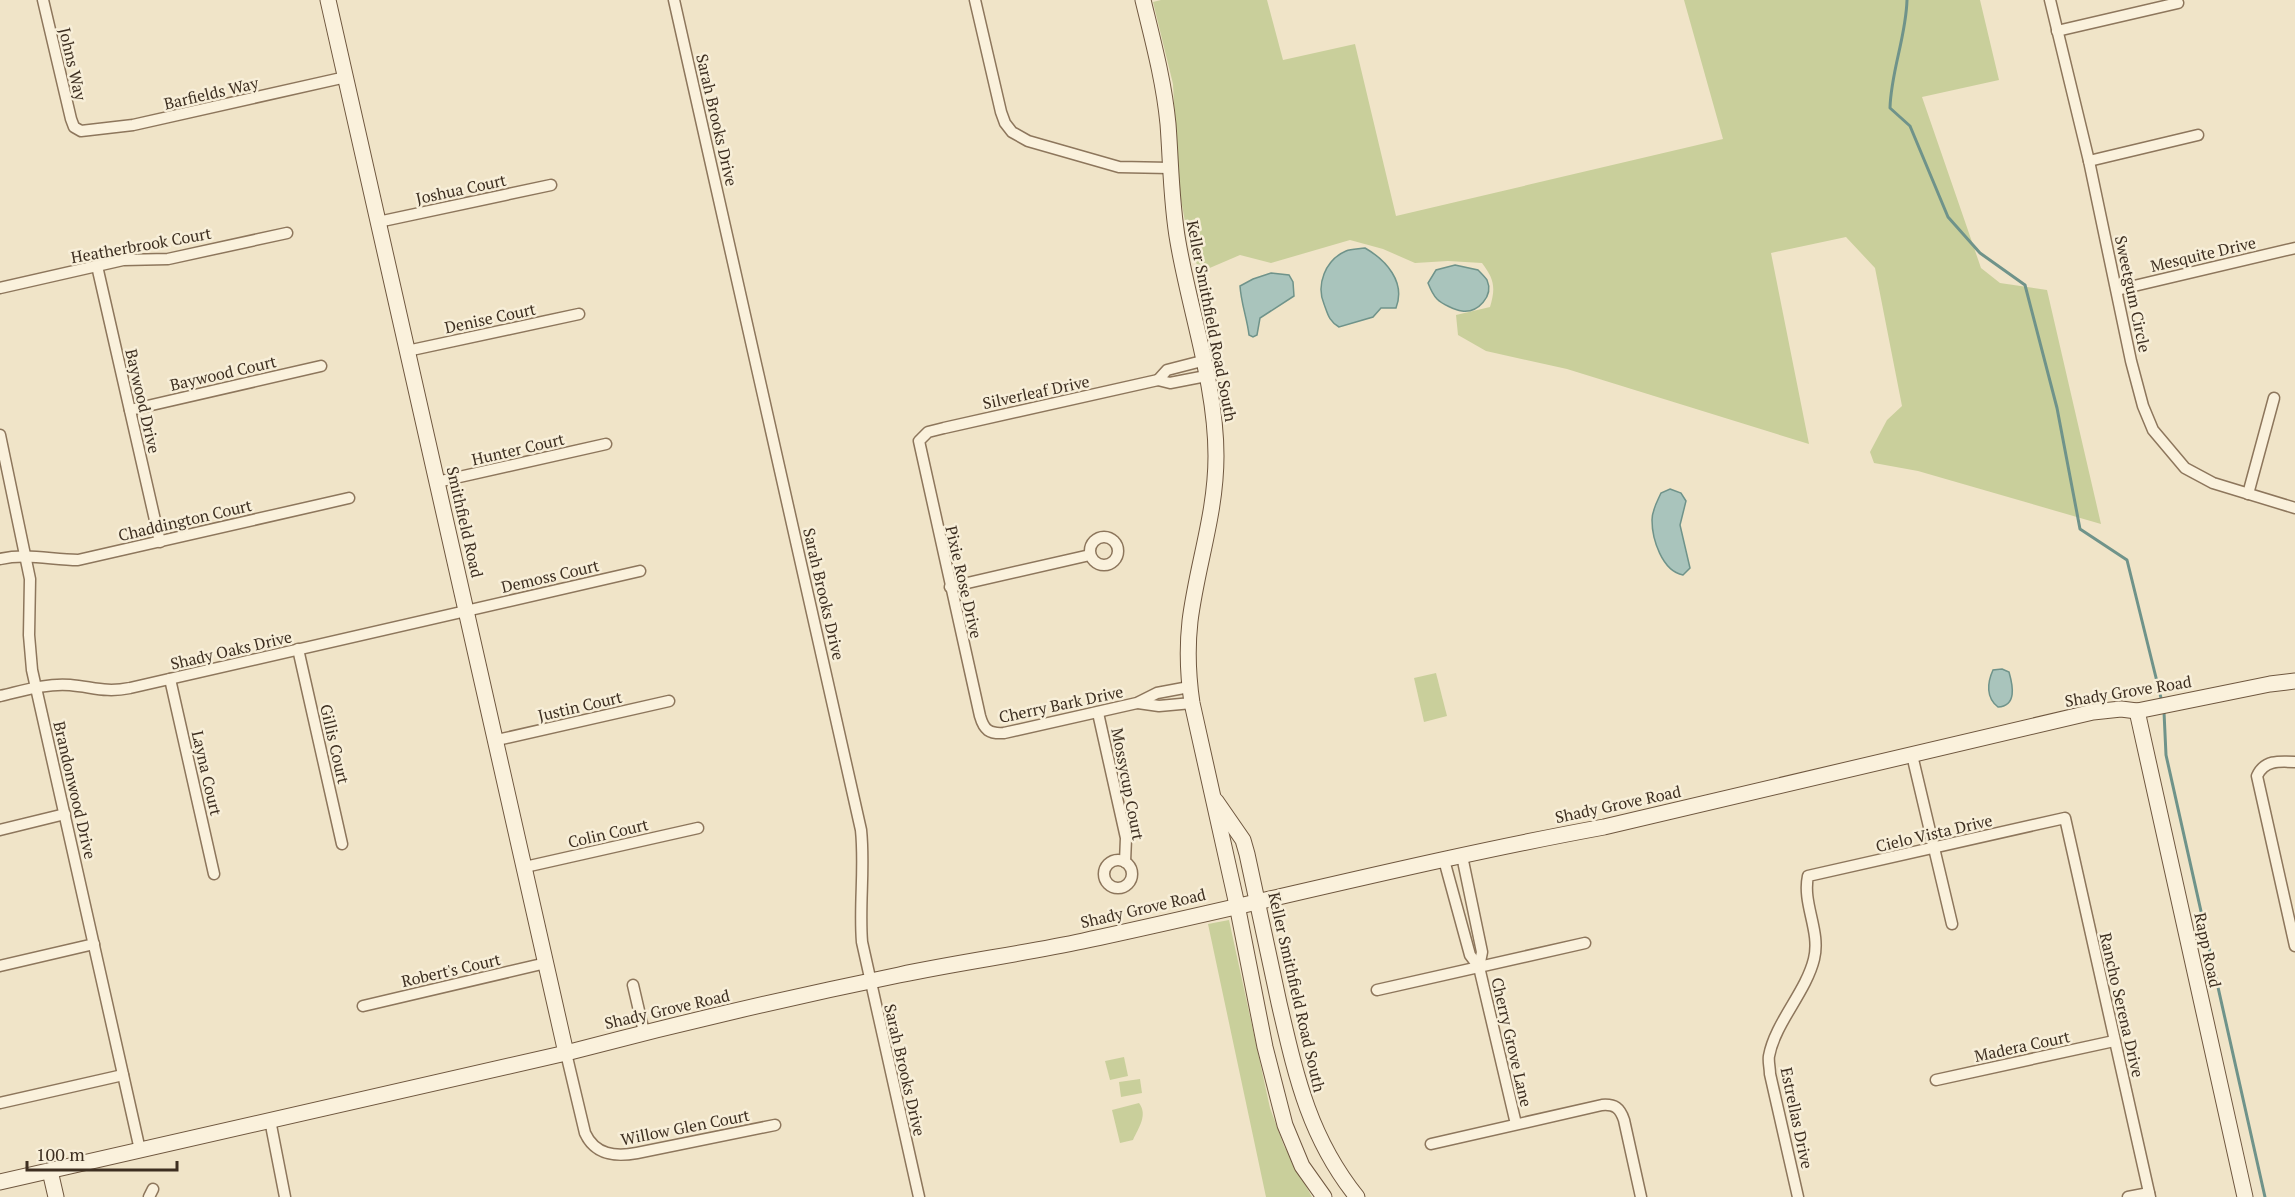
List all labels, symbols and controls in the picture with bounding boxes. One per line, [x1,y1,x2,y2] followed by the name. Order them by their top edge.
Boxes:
[54,25,92,103] street label: Johns Way
[691,52,743,188] street label: Sarah Brooks Drive
[162,71,261,115] street label: Barfields Way
[414,169,508,209] street label: Joshua Court
[1182,218,1242,424] street label: Keller Smithfield Road South
[69,222,213,268] street label: Heatherbrook Court
[2148,231,2258,277] street label: Mesquite Drive
[2110,234,2156,354] street label: Sweetgum Circle
[442,298,538,338] street label: Denise Court
[120,347,166,455] street label: Baywood Drive
[168,350,278,396] street label: Baywood Court
[981,370,1091,414] street label: Silverleaf Drive
[470,428,567,470] street label: Hunter Court
[442,464,489,580] street label: Smithfield Road
[116,494,254,546] street label: Chaddington Court
[940,523,988,641] street label: Pixie Rose Drive
[798,526,850,662] street label: Sarah Brooks Drive
[499,554,601,598] street label: Demoss Court
[168,625,294,675] street label: Shady Oaks Drive
[2063,670,2193,712] street label: Shady Grove Road
[997,680,1125,728] street label: Cherry Bark Drive
[536,686,624,726] street label: Justin Court
[315,702,355,786] street label: Gillis Court
[48,719,102,861] street label: Brandonwood Drive
[1106,726,1150,842] street label: Mossycup Court
[187,728,227,818] street label: Layna Court
[1553,780,1683,828] street label: Shady Grove Road
[1874,809,1994,857] street label: Cielo Vista Drive
[566,813,650,853] street label: Colin Court
[1078,883,1208,933] street label: Shady Grove Road
[1263,890,1331,1095] street label: Keller Smithfield Road South
[2189,911,2227,990] street label: Rapp Road
[2095,931,2149,1079] street label: Rancho Serena Drive
[399,948,503,992] street label: Robert's Court
[1486,975,1538,1109] street label: Cherry Grove Lane
[602,984,732,1034] street label: Shady Grove Road
[879,1002,931,1138] street label: Sarah Brooks Drive
[1972,1025,2072,1067] street label: Madera Court
[1776,1065,1818,1171] street label: Estrellas Drive
[619,1104,751,1150] street label: Willow Glen Court
[27,1134,177,1172] scale bar
[36,1142,85,1166] text: 100 m

